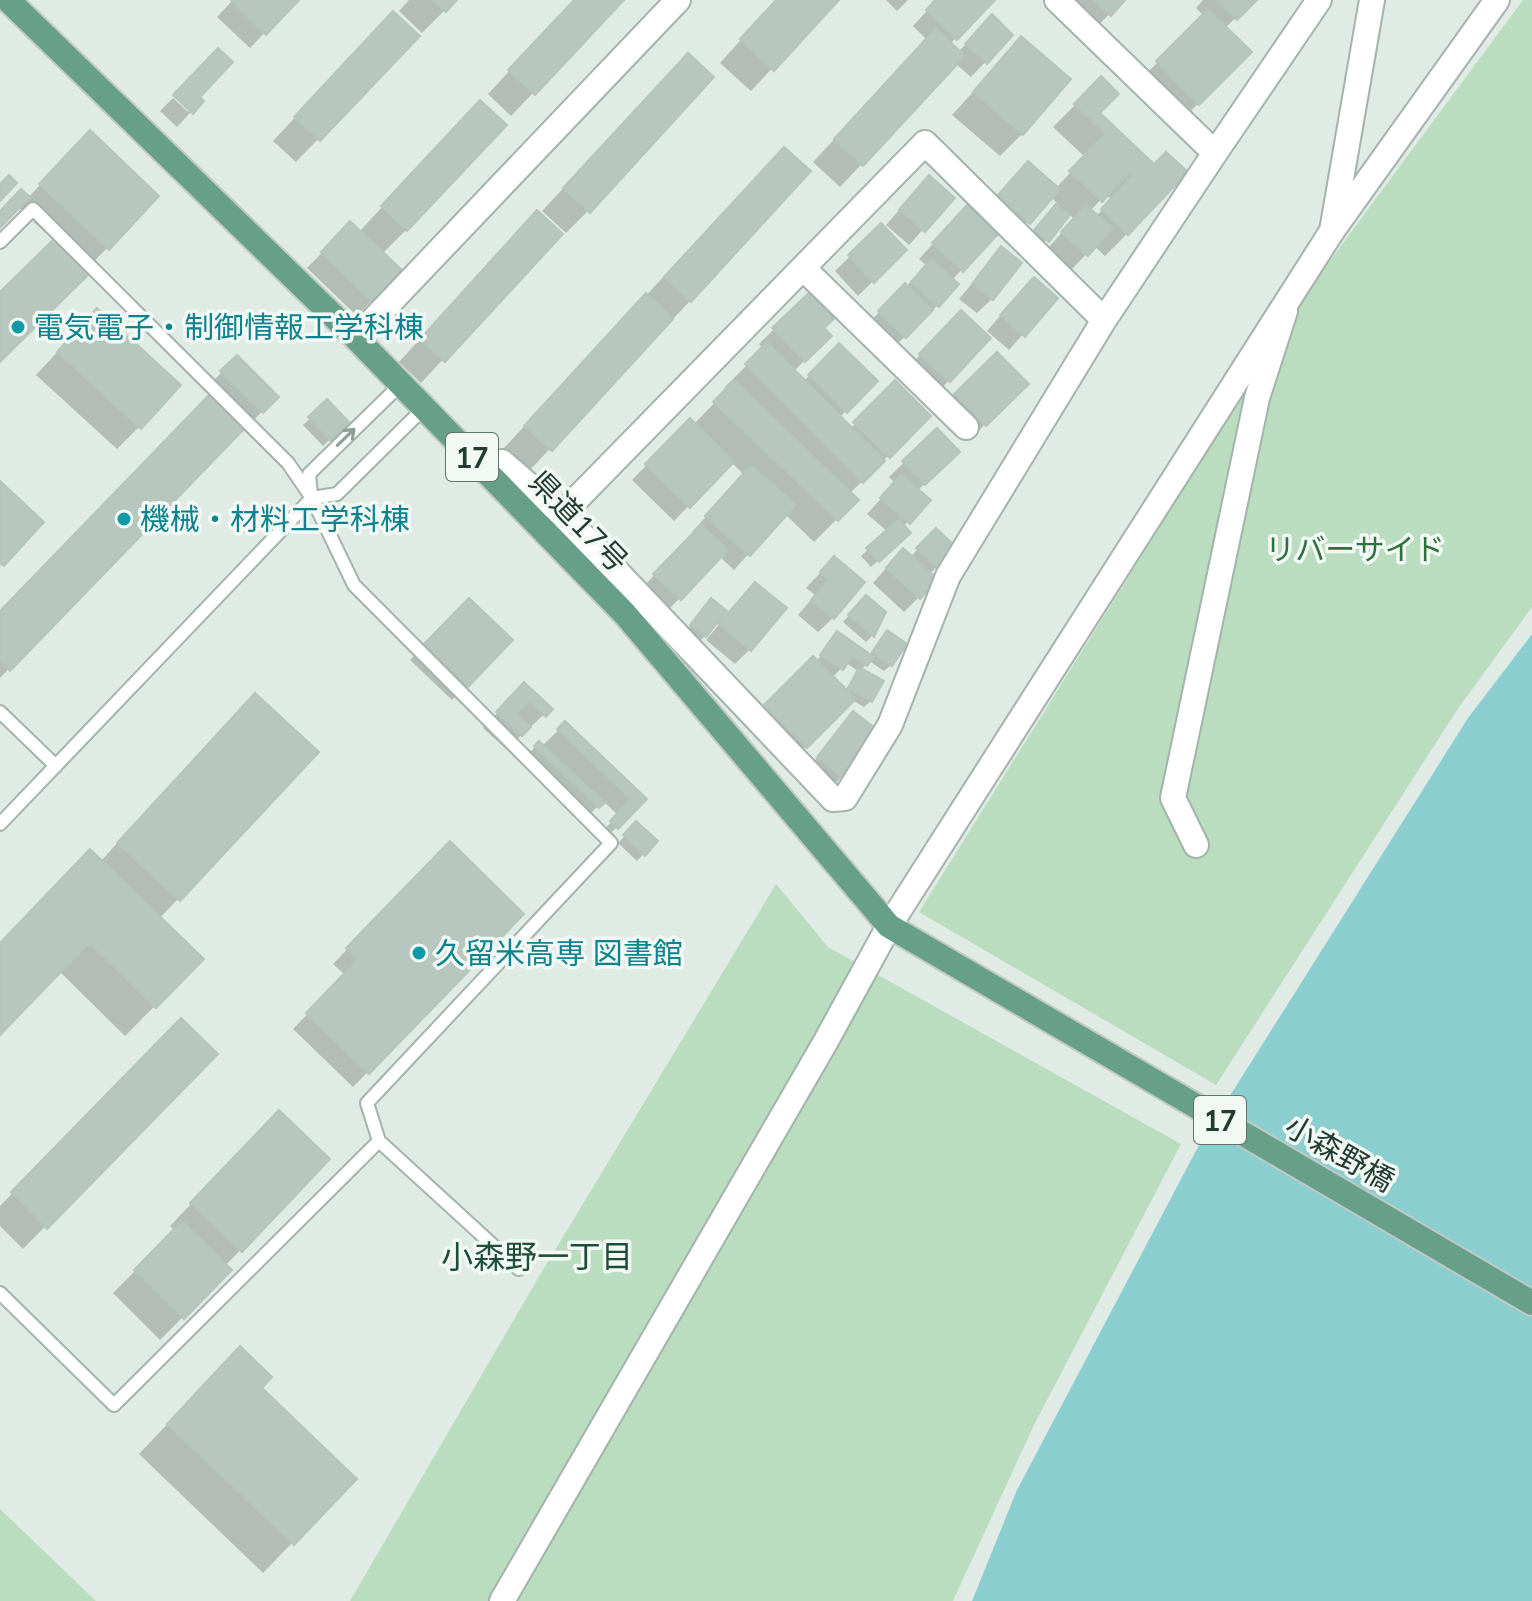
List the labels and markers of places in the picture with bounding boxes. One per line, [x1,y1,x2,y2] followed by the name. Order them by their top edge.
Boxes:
[34,308,424,346] place label: 電気電子・制御情報工学科棟
[9,318,27,336] marker: 電気電子・制御情報工学科棟
[140,500,410,538] place label: 機械・材料工学科棟
[115,510,133,528] marker: 機械・材料工学科棟
[435,934,683,972] place label: 久留米高専 図書館
[410,944,428,962] marker: 久留米高専 図書館

